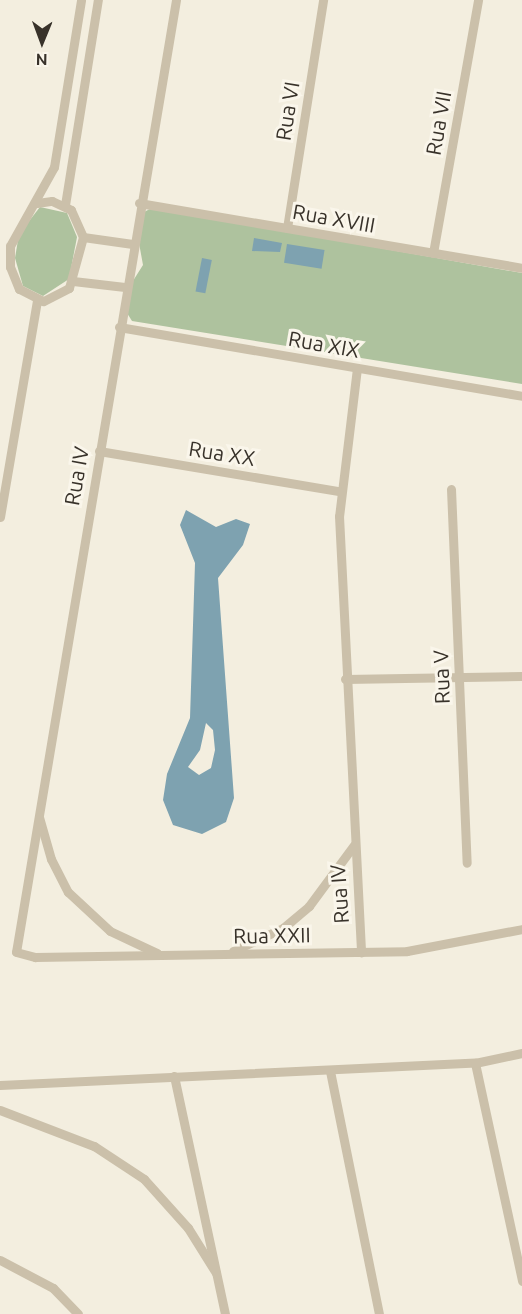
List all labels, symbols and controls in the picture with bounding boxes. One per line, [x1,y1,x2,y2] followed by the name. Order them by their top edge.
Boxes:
[12,12,72,72] north arrow
[36,51,48,69] text: N
[270,80,304,142] street label: Rua VI
[420,89,456,157] street label: Rua VII
[291,198,377,238] street label: Rua XVIII
[286,325,362,363] street label: Rua XIX
[187,435,257,471] street label: Rua XX
[58,445,94,507] street label: Rua IV
[427,650,455,704] street label: Rua V
[324,863,354,925] street label: Rua IV
[233,922,311,948] street label: Rua XXII

